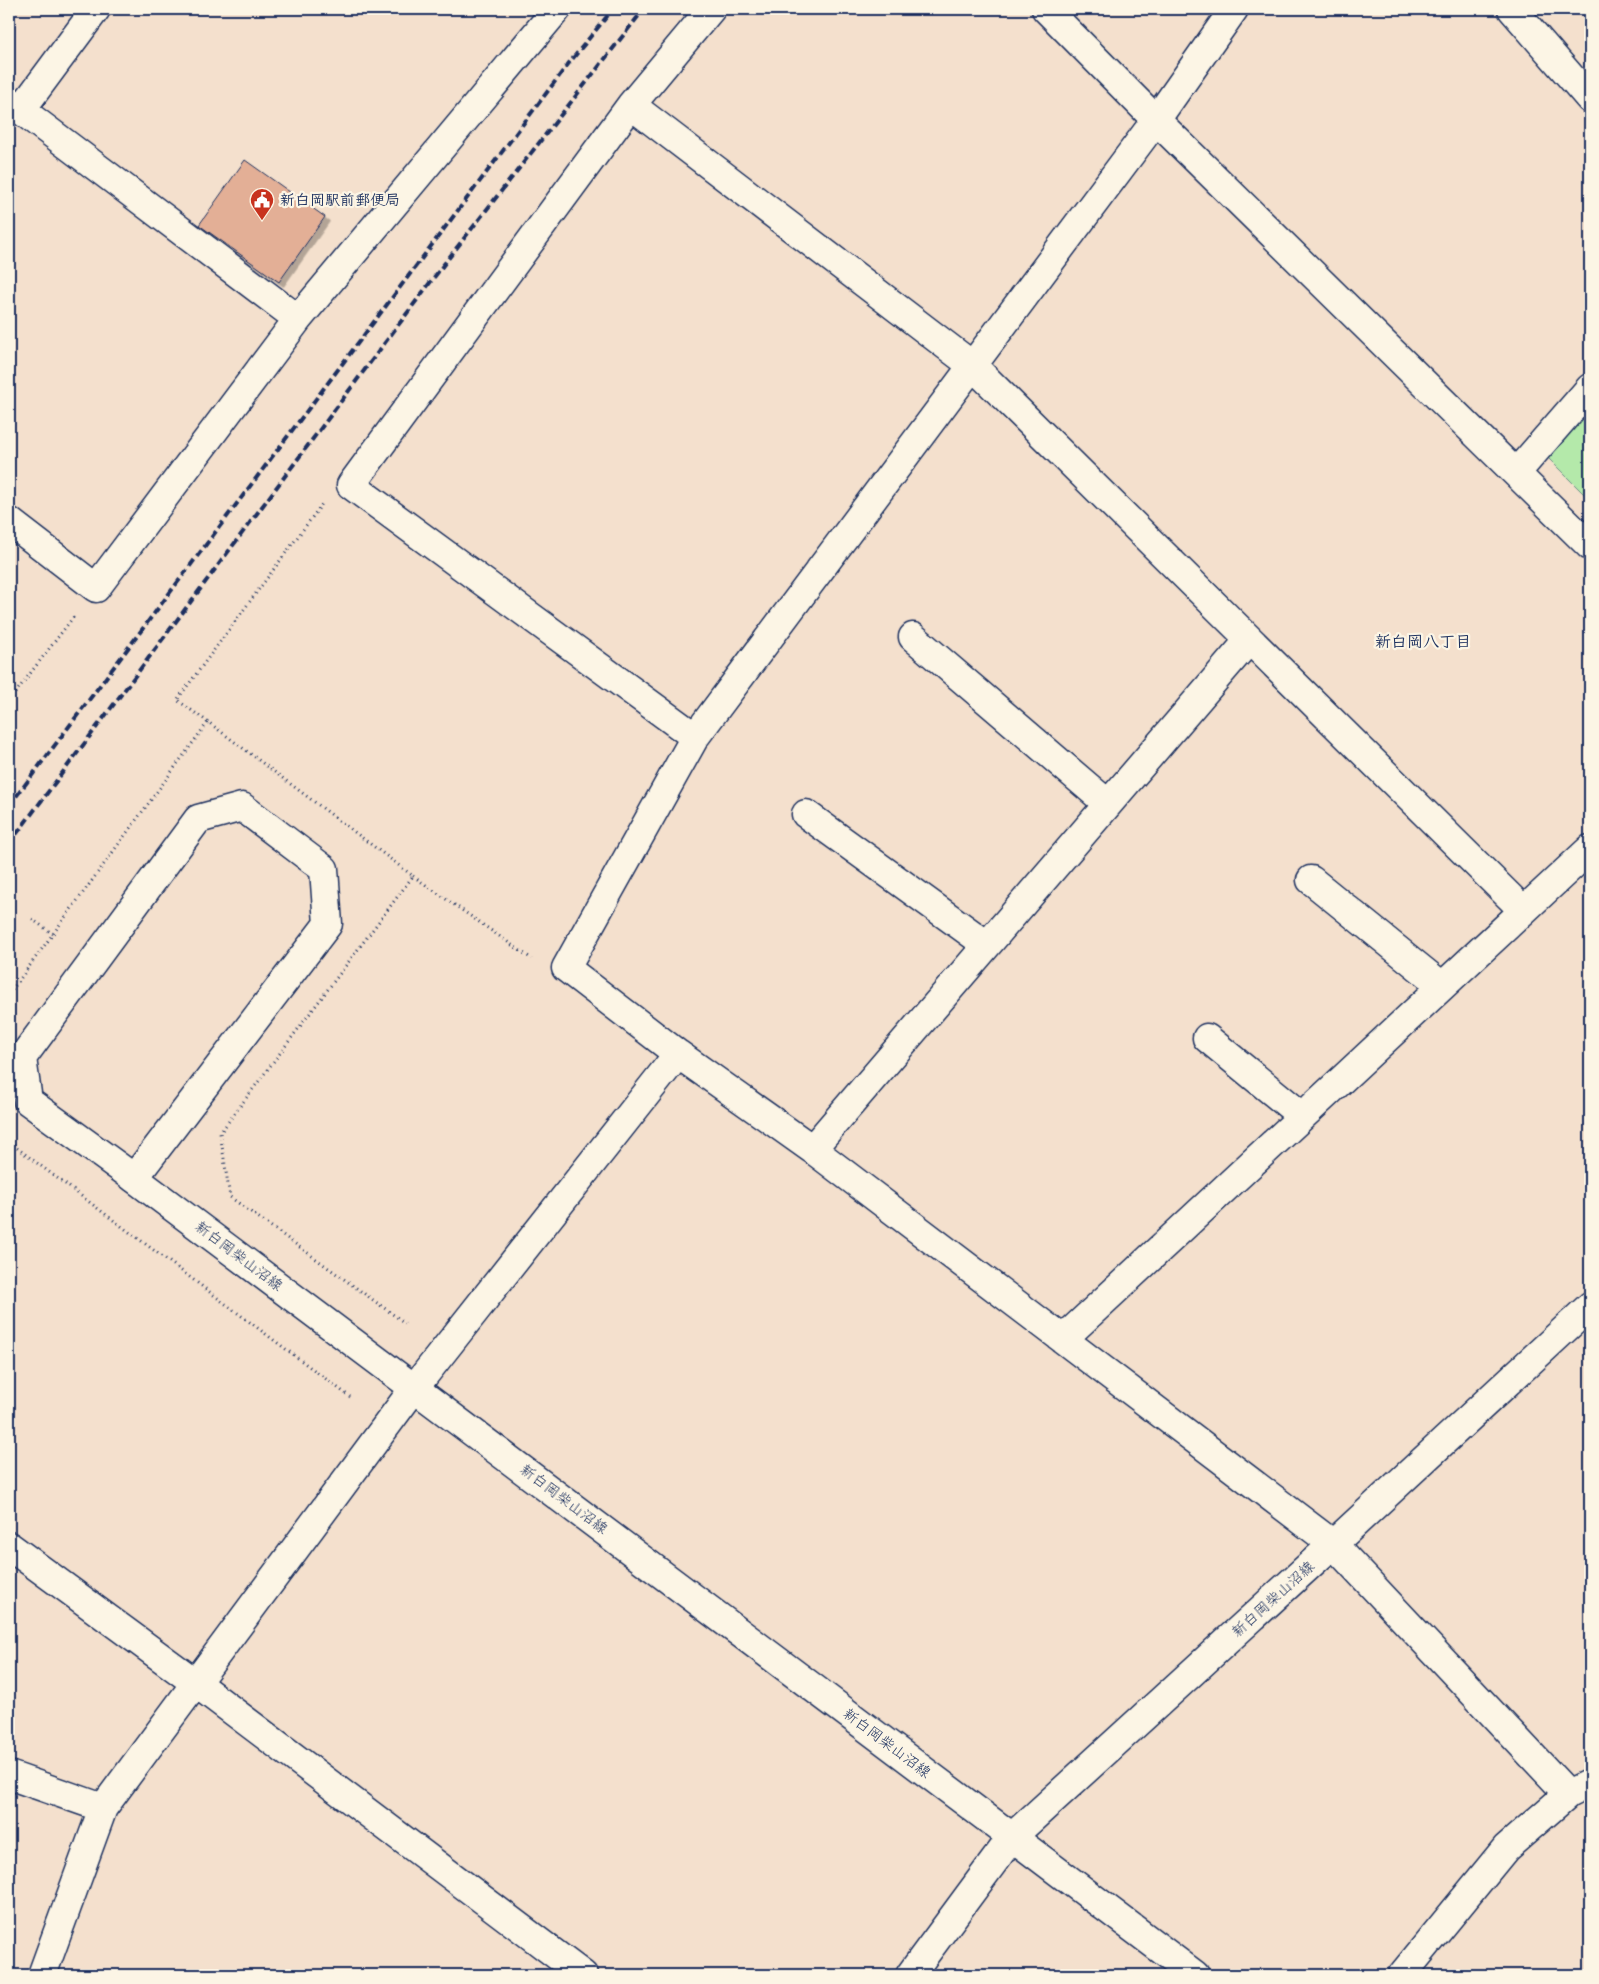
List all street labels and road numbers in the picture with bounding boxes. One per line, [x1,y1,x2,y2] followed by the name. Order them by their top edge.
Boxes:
[192,1217,286,1295] street label: 新白岡柴山沼線
[517,1460,611,1538] street label: 新白岡柴山沼線
[1228,1557,1318,1641] street label: 新白岡柴山沼線
[840,1704,934,1782] street label: 新白岡柴山沼線

